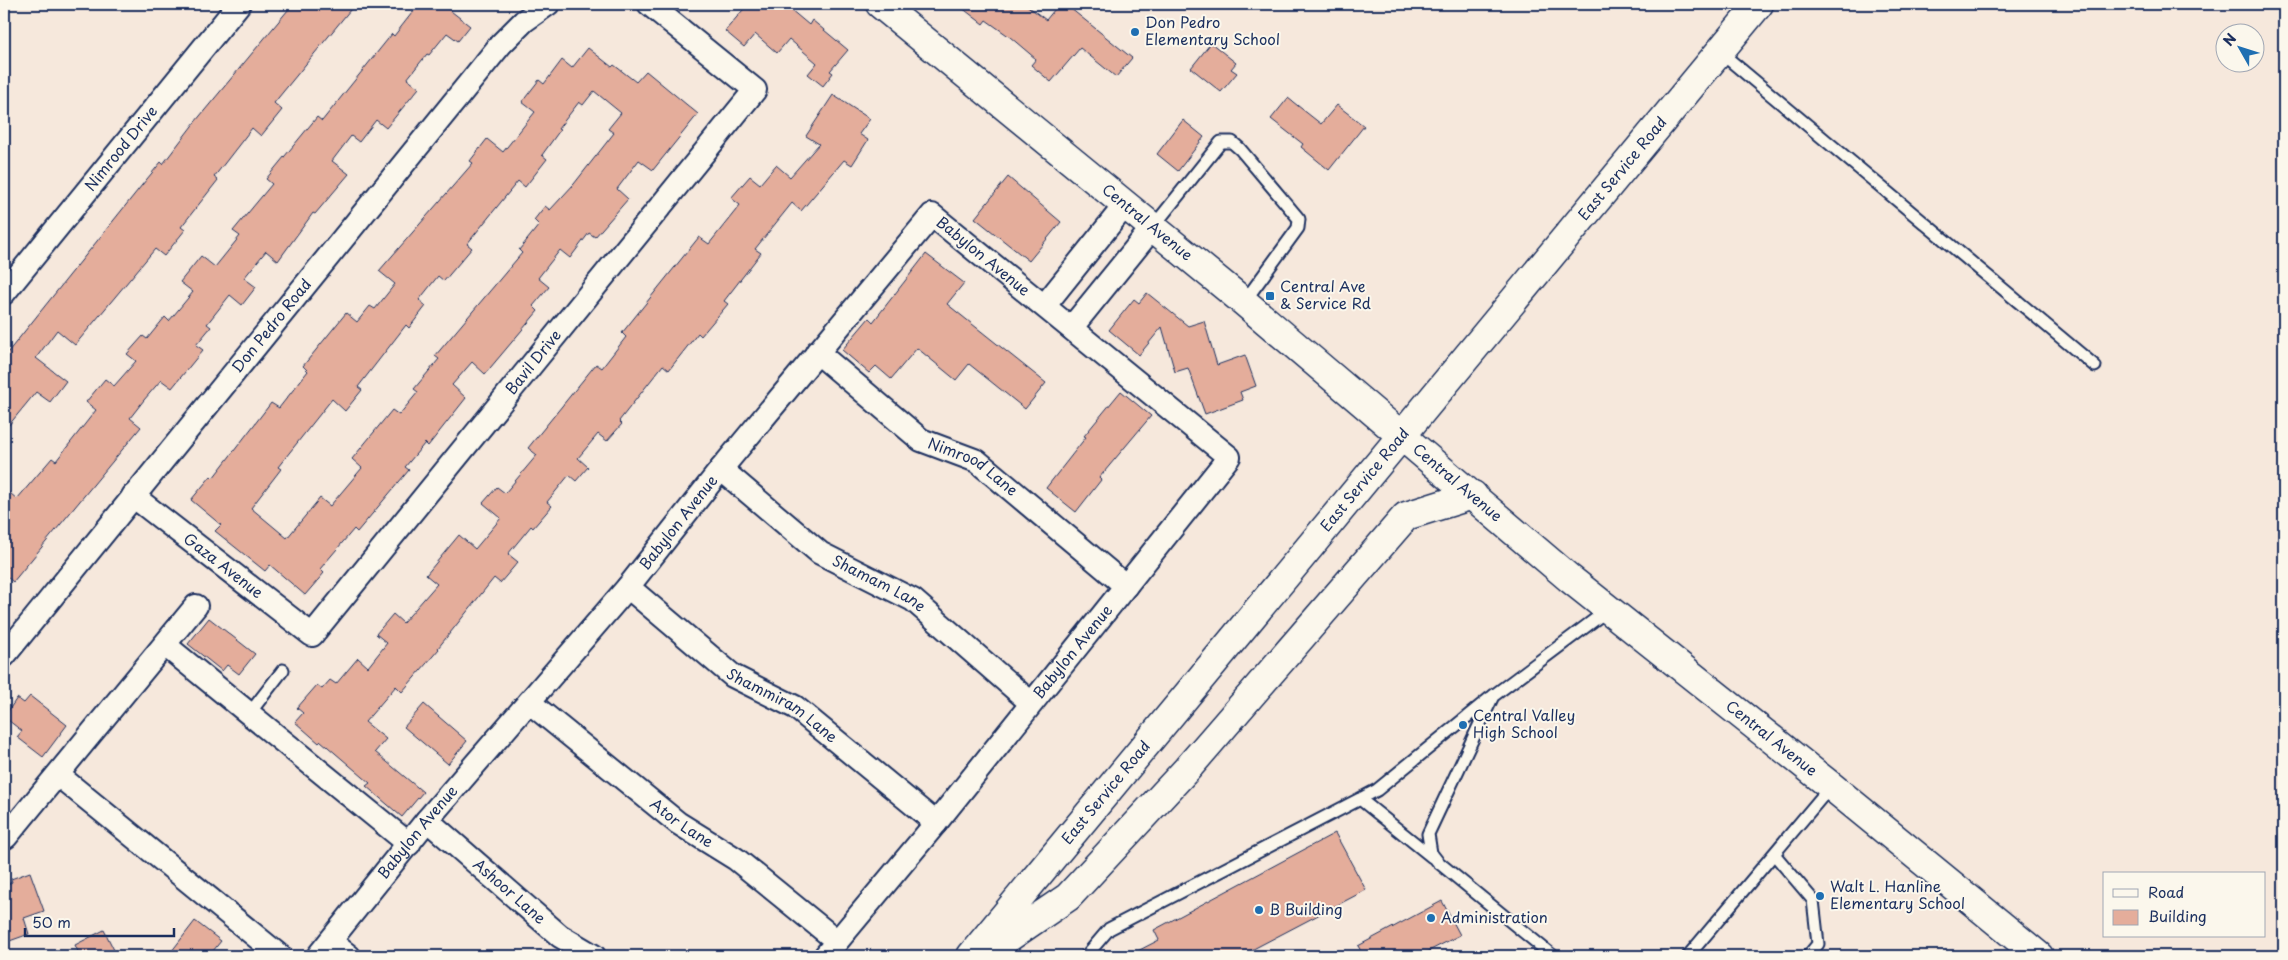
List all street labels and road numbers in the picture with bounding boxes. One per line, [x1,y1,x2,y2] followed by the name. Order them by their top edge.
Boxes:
[78,100,162,196] street label: Nimrood Drive
[1572,111,1671,225] street label: East Service Road
[1098,177,1198,266] street label: Central Avenue
[932,210,1036,301] street label: Babylon Avenue
[225,273,316,377] street label: Don Pedro Road
[499,324,566,399] street label: Bavil Drive
[1314,422,1414,536] street label: East Service Road
[925,431,1024,501] street label: Nimrood Lane
[1408,437,1508,527] street label: Central Avenue
[633,469,722,574] street label: Babylon Avenue
[179,526,269,603] street label: Gaza Avenue
[829,548,932,616] street label: Shamam Lane
[1027,599,1117,703] street label: Babylon Avenue
[722,662,843,748] street label: Shammiram Lane
[1721,694,1823,781] street label: Central Avenue
[1055,735,1155,849] street label: East Service Road
[371,779,462,883] street label: Babylon Avenue
[646,792,718,852] street label: Ator Lane
[469,852,552,929] street label: Ashoor Lane

